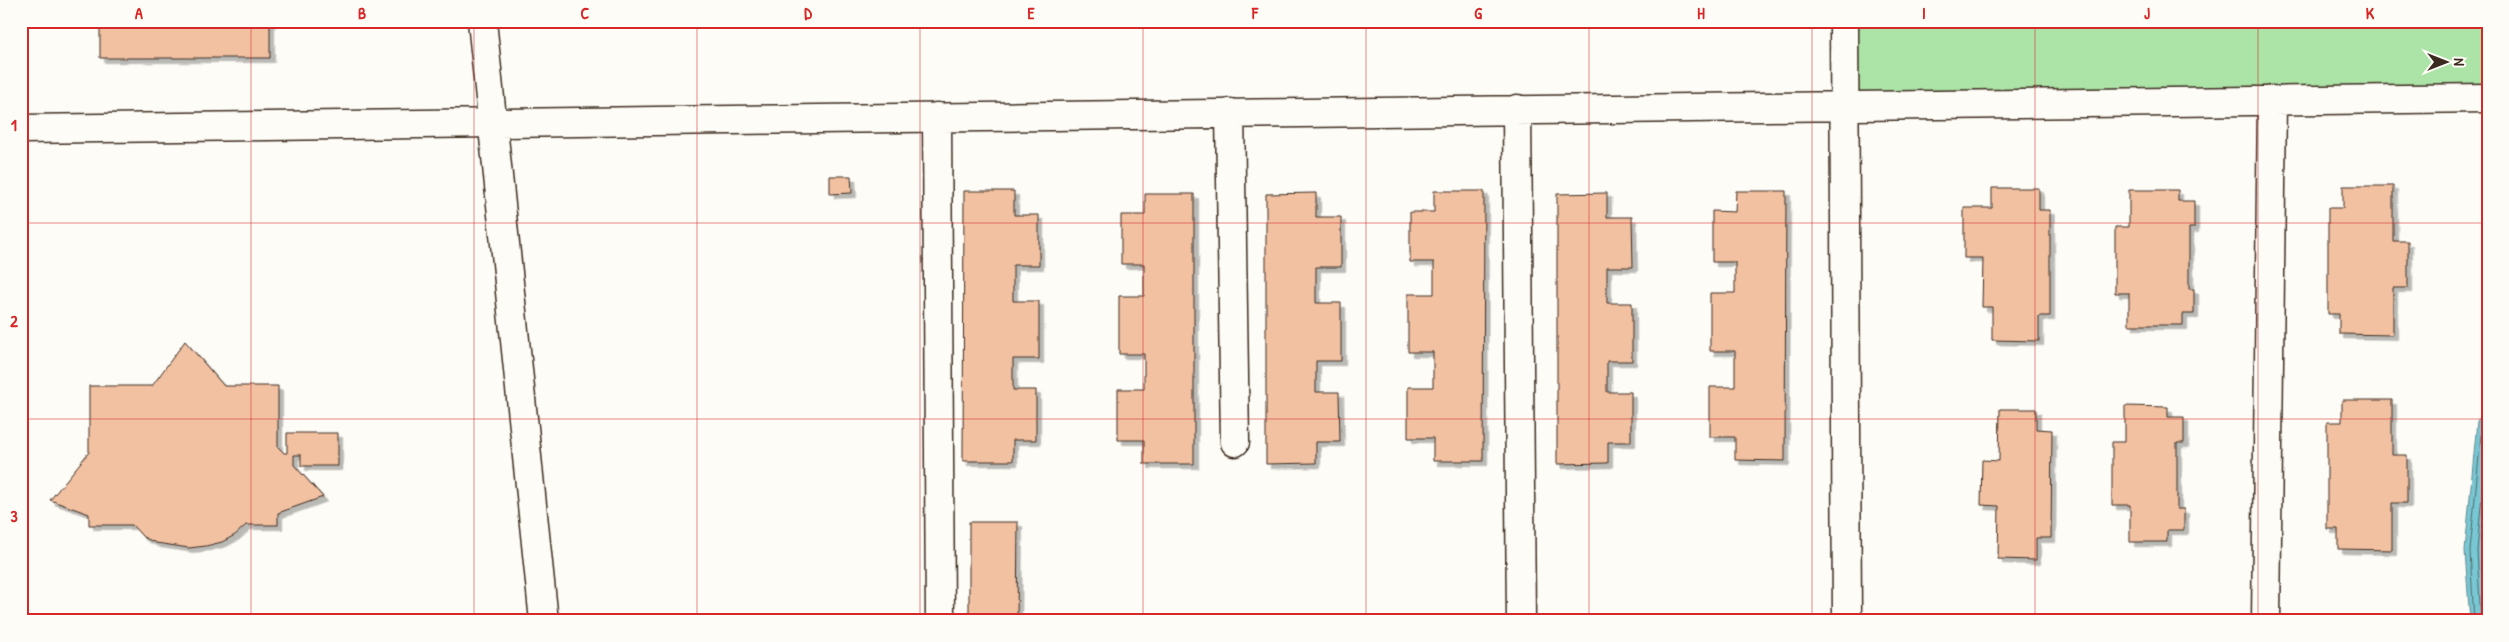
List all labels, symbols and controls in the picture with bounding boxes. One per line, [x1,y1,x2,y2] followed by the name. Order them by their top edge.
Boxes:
[135,2,143,24] text: A
[358,2,366,24] text: B
[581,2,590,24] text: C
[804,2,812,24] text: D
[1027,2,1035,24] text: E
[1251,2,1259,24] text: F
[1474,2,1482,24] text: G
[1697,2,1705,24] text: H
[1922,2,1926,24] text: I
[2144,2,2150,24] text: J
[2366,2,2375,24] text: K
[2422,38,2472,88] north arrow
[2450,58,2469,66] text: N
[11,114,17,136] text: 1
[10,310,18,332] text: 2
[10,505,18,527] text: 3

